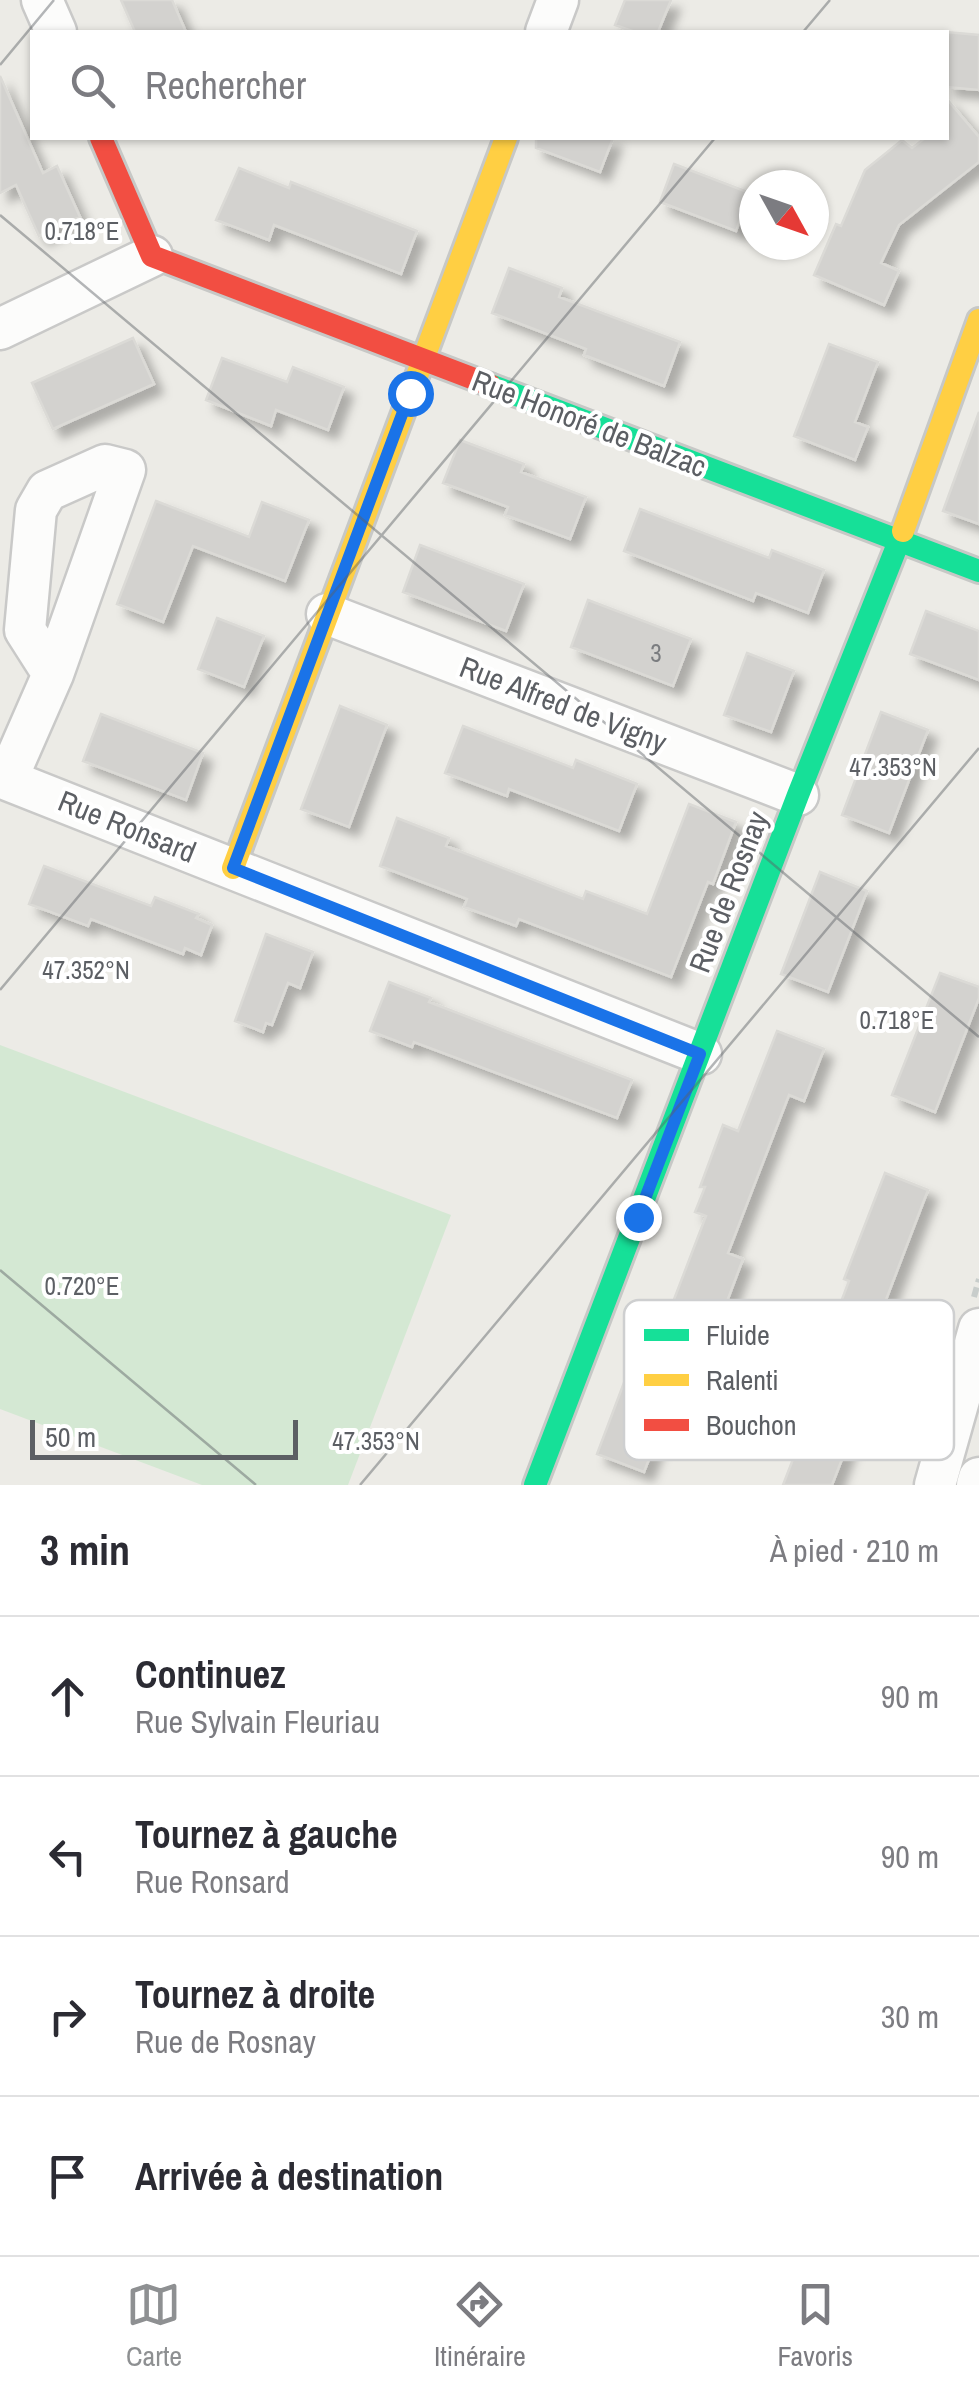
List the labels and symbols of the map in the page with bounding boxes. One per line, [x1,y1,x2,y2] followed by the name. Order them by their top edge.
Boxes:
[739,170,829,260] north arrow
[45,214,119,248] text: 0.718°E
[467,360,712,486] street label: Rue Honoré de Balzac
[388,371,434,417] route start
[650,636,662,670] house number: 3
[454,646,673,762] street label: Rue Alfred de Vigny
[849,750,937,784] text: 47.353°N
[53,780,202,872] street label: Rue Ronsard
[679,805,777,978] street label: Rue de Rosnay
[42,953,130,987] text: 47.352°N
[860,1003,934,1037] text: 0.718°E
[616,1195,662,1241] route end
[45,1269,119,1303] text: 0.720°E
[624,1300,954,1460] legend
[706,1316,770,1354] text: Fluide
[706,1361,779,1399] text: Ralenti
[706,1406,797,1444] text: Bouchon
[30,1415,298,1460] scale bar
[332,1424,420,1458] text: 47.353°N

